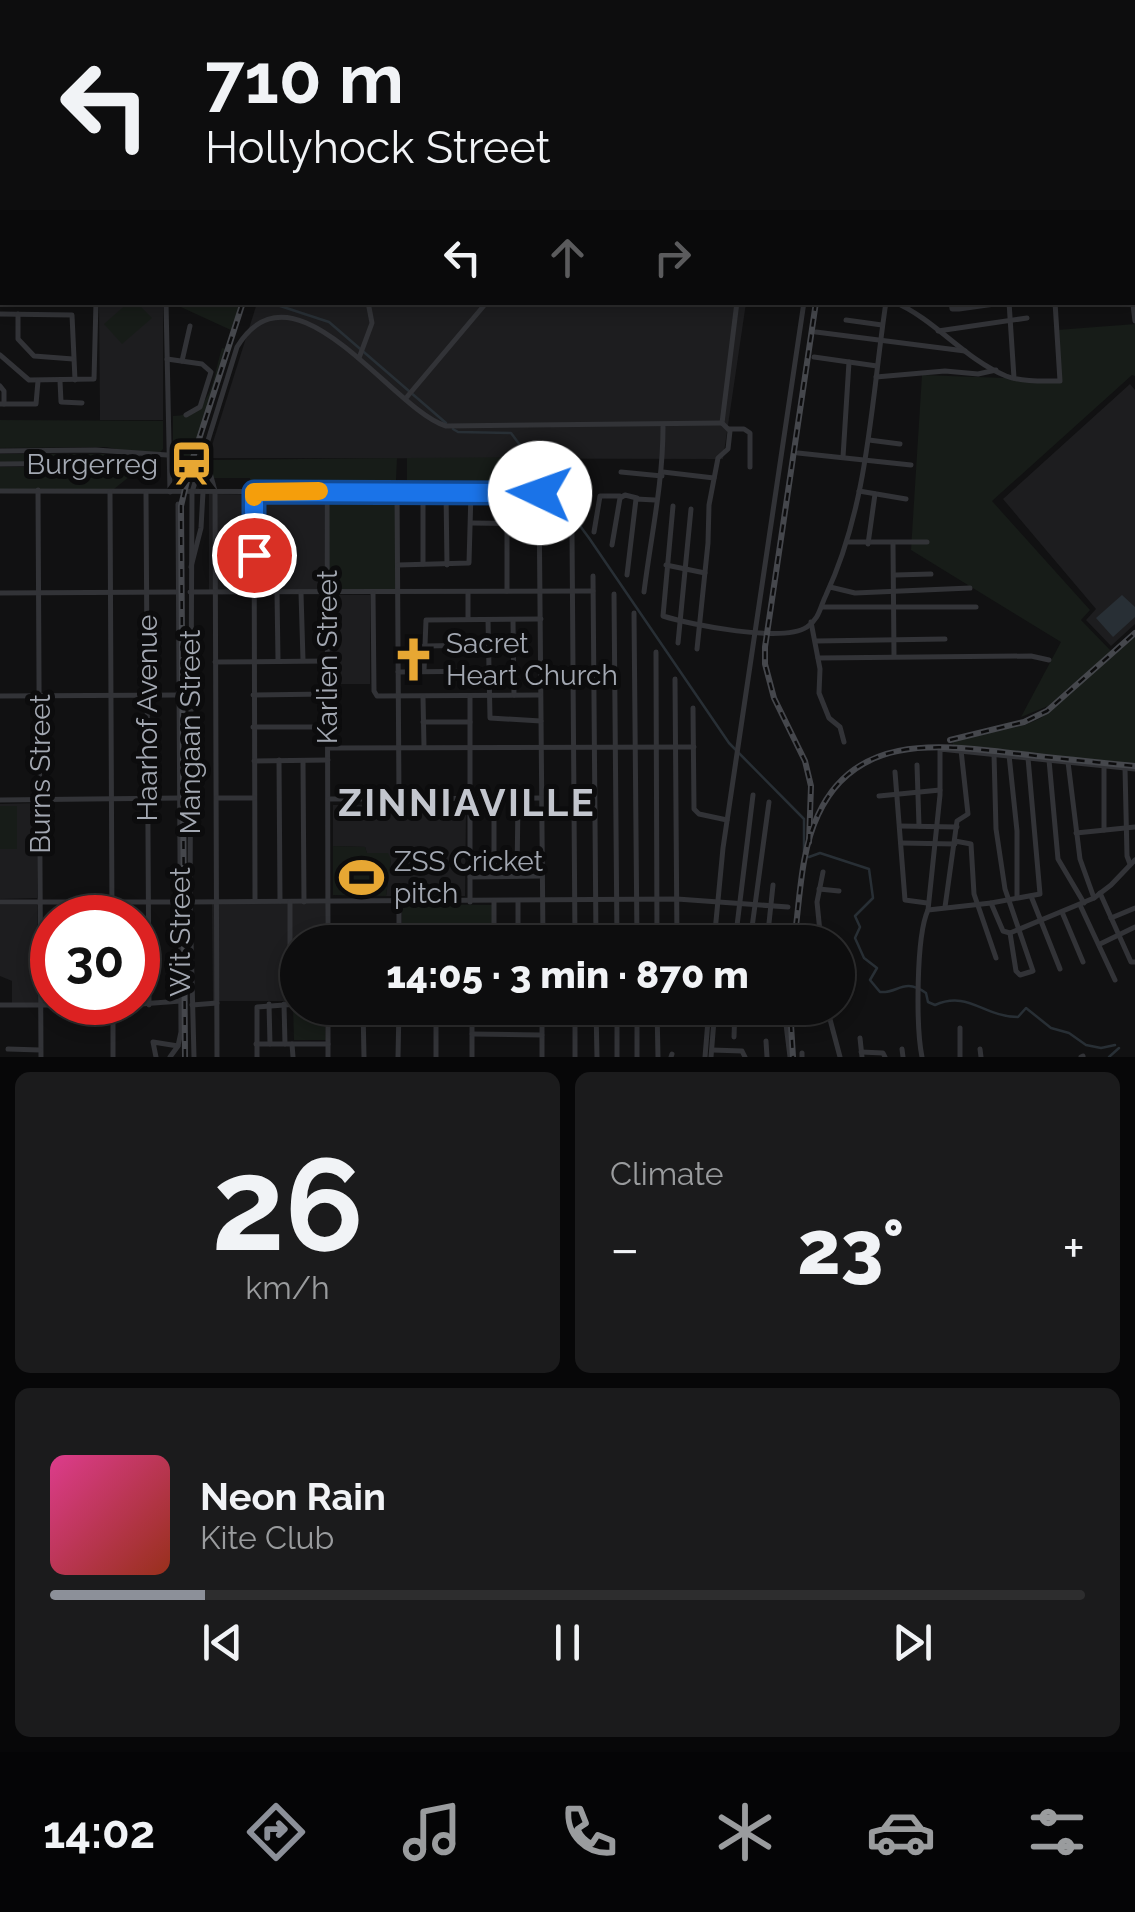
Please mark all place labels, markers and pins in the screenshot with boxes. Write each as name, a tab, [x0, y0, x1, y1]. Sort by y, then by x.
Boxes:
station icon: Burgerreg	[167, 440, 215, 488]
place label: Burgerreg	[27, 448, 158, 481]
pin	[212, 513, 297, 598]
place label: Sacret Heart Church	[446, 627, 618, 692]
church icon: Sacret Heart Church	[389, 635, 437, 683]
place label: ZSS Cricket pitch	[394, 845, 544, 910]
sports icon: ZSS Cricket pitch	[337, 853, 385, 901]

